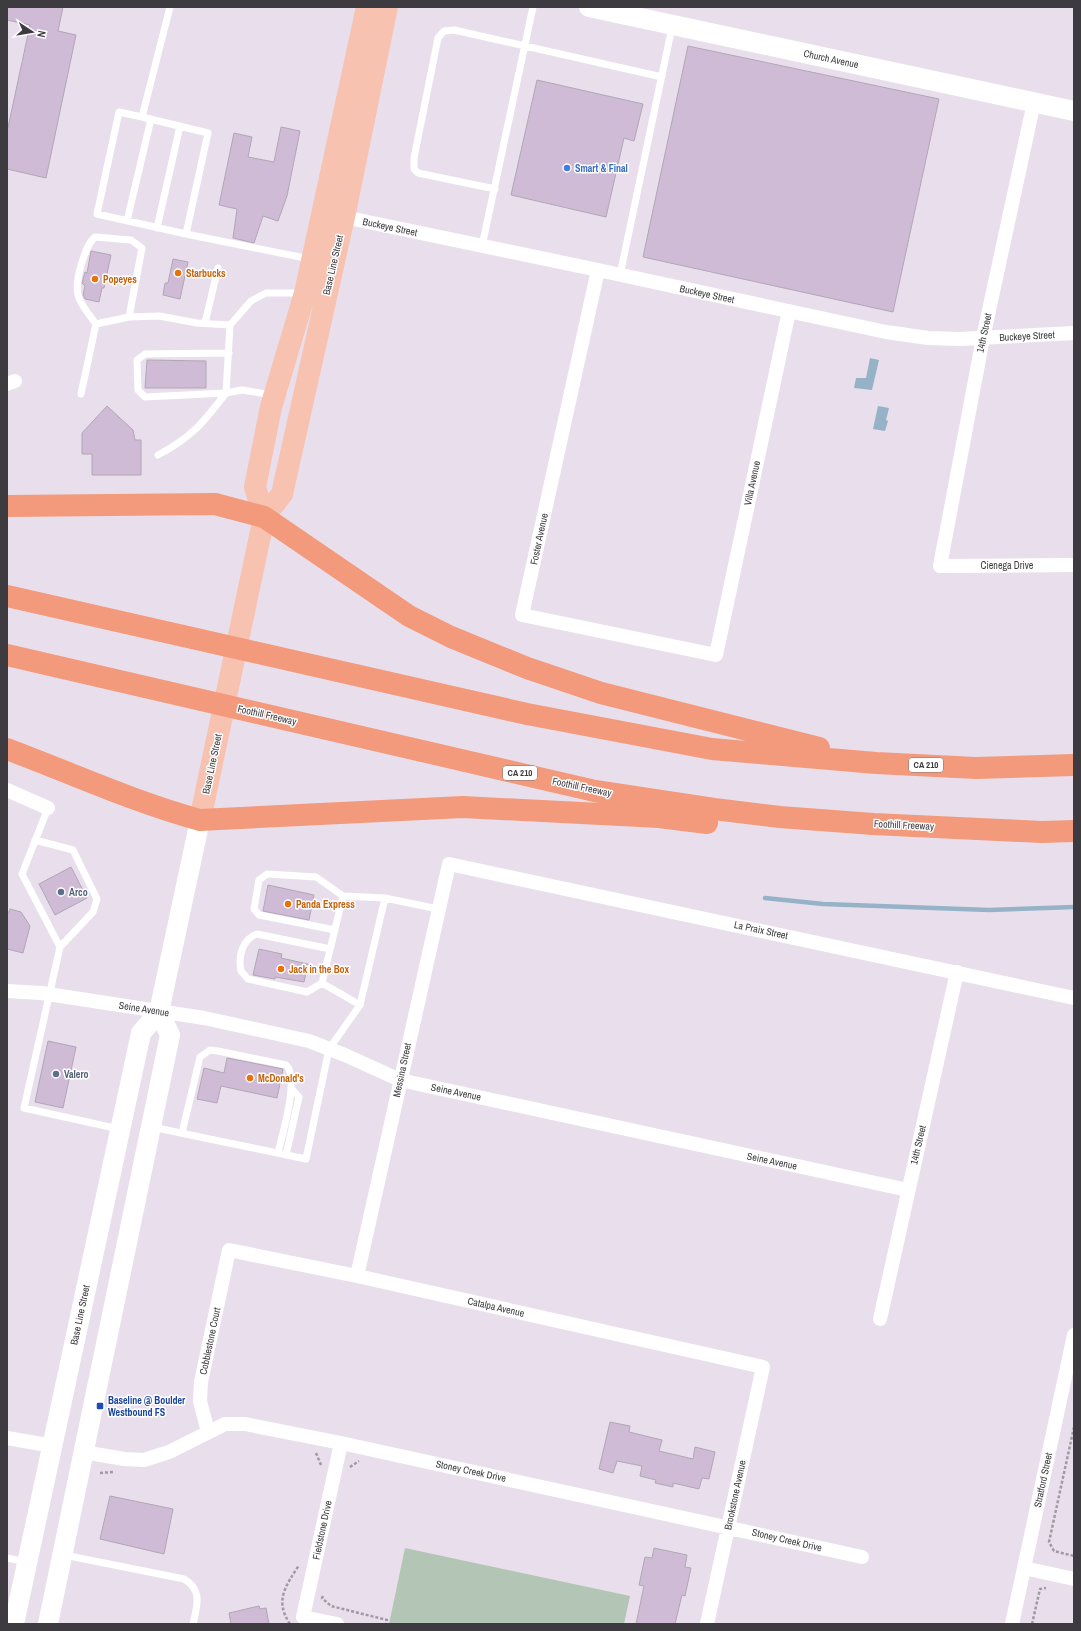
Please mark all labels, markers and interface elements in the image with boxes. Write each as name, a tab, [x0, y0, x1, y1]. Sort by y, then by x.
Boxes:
north arrow	[12, 12, 52, 52]
text: N	[34, 29, 49, 39]
street label: Church Avenue	[802, 47, 860, 71]
place label: Smart & Final	[575, 162, 628, 175]
marker: Smart & Final	[562, 163, 572, 173]
street label: Buckeye Street	[361, 215, 419, 239]
street label: Base Line Street	[320, 233, 346, 296]
place label: Starbucks	[186, 267, 226, 280]
marker: Starbucks	[173, 268, 183, 278]
place label: Popeyes	[103, 273, 137, 286]
marker: Popeyes	[90, 274, 100, 284]
street label: Buckeye Street	[678, 282, 736, 306]
street label: 14th Street	[973, 311, 995, 354]
street label: Buckeye Street	[999, 328, 1056, 344]
street label: Villa Avenue	[741, 459, 763, 507]
street label: Foster Avenue	[527, 512, 551, 566]
street label: Cienega Drive	[981, 559, 1034, 572]
street label: Foothill Freeway	[236, 702, 299, 728]
street label: Base Line Street	[199, 732, 225, 795]
road number: CA 210	[909, 758, 943, 772]
road number: CA 210	[503, 766, 537, 780]
street label: Foothill Freeway	[551, 774, 614, 800]
street label: Foothill Freeway	[874, 817, 935, 833]
place label: Arco	[69, 886, 88, 899]
marker: Arco	[56, 887, 66, 897]
place label: Panda Express	[296, 898, 355, 911]
marker: Panda Express	[283, 899, 293, 909]
street label: La Praix Street	[733, 918, 790, 942]
place label: Jack in the Box	[289, 963, 350, 976]
marker: Jack in the Box	[276, 964, 286, 974]
street label: Seine Avenue	[118, 999, 171, 1019]
street label: Messina Street	[390, 1041, 414, 1098]
place label: Valero	[64, 1068, 89, 1081]
marker: Valero	[51, 1069, 61, 1079]
place label: McDonald's	[258, 1072, 304, 1085]
marker: McDonald's	[245, 1073, 255, 1083]
street label: Seine Avenue	[430, 1080, 483, 1104]
street label: 14th Street	[907, 1123, 929, 1166]
street label: Seine Avenue	[746, 1149, 799, 1173]
street label: Base Line Street	[67, 1283, 93, 1346]
street label: Catalpa Avenue	[466, 1294, 526, 1320]
street label: Cobblestone Court	[197, 1306, 224, 1376]
place label: Baseline @ Boulder Westbound FS	[108, 1394, 186, 1419]
marker: Baseline @ Boulder Westbound FS	[95, 1401, 105, 1411]
street label: Stratford Street	[1031, 1451, 1055, 1509]
street label: Stoney Creek Drive	[435, 1457, 508, 1485]
street label: Brookstone Avenue	[721, 1459, 749, 1531]
street label: Fieldstone Drive	[309, 1499, 335, 1561]
street label: Stoney Creek Drive	[751, 1526, 824, 1554]

